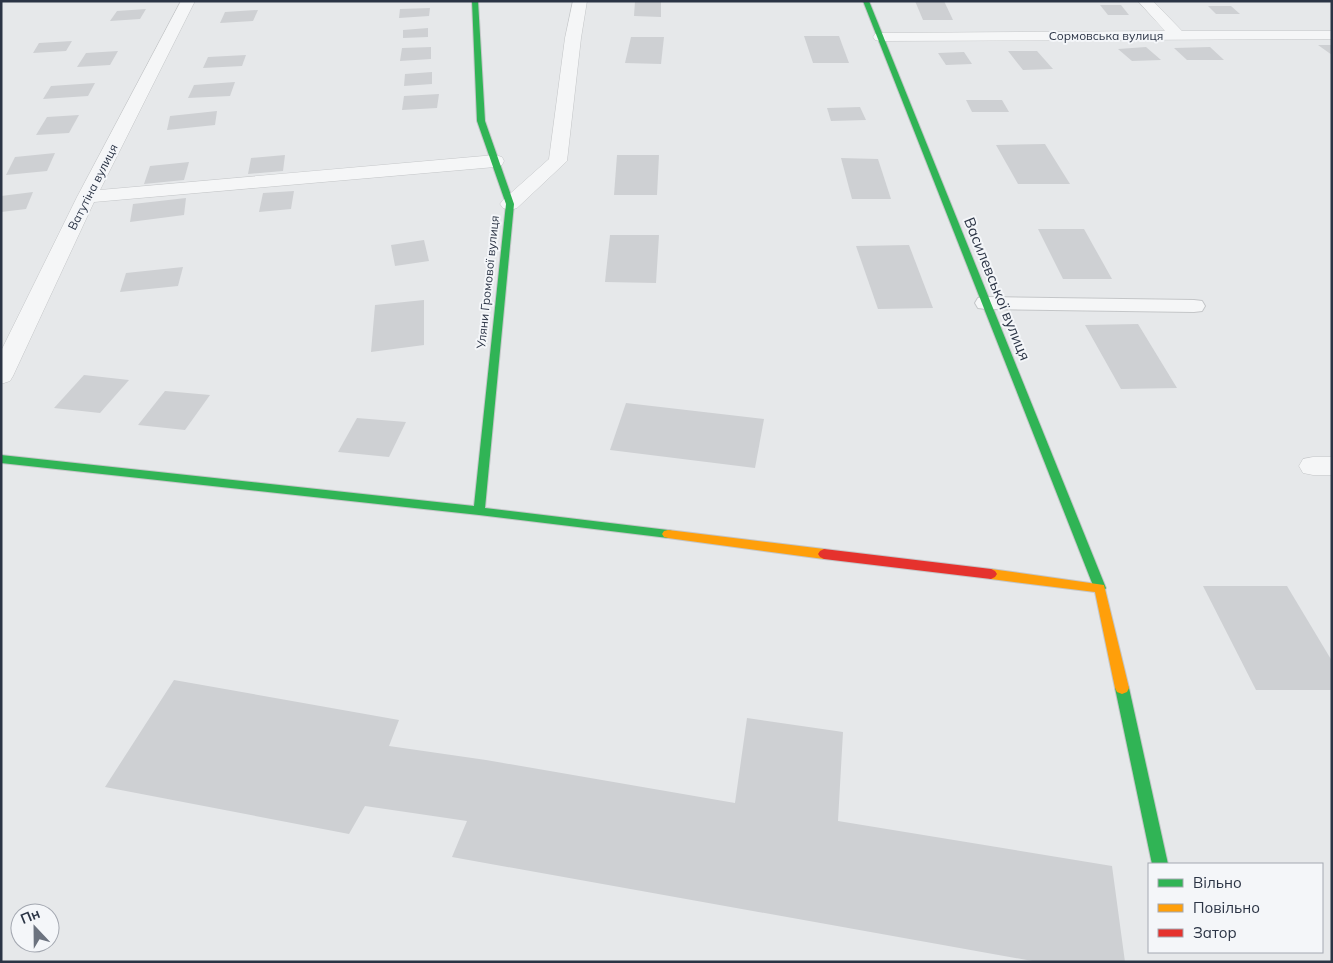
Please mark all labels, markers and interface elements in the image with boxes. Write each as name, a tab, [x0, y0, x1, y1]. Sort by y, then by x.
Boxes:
street label: Сормовська вулиця	[1049, 28, 1163, 43]
street label: Ватутіна вулиця	[64, 141, 121, 232]
street label: Василевської вулиця	[960, 214, 1035, 363]
street label: Уляни Громової вулиця	[473, 215, 502, 350]
legend	[1148, 863, 1323, 953]
text: Вільно	[1193, 873, 1242, 892]
text: Повільно	[1193, 898, 1260, 917]
north arrow	[10, 903, 60, 953]
text: Пн	[18, 904, 43, 928]
text: Затор	[1193, 923, 1237, 942]

